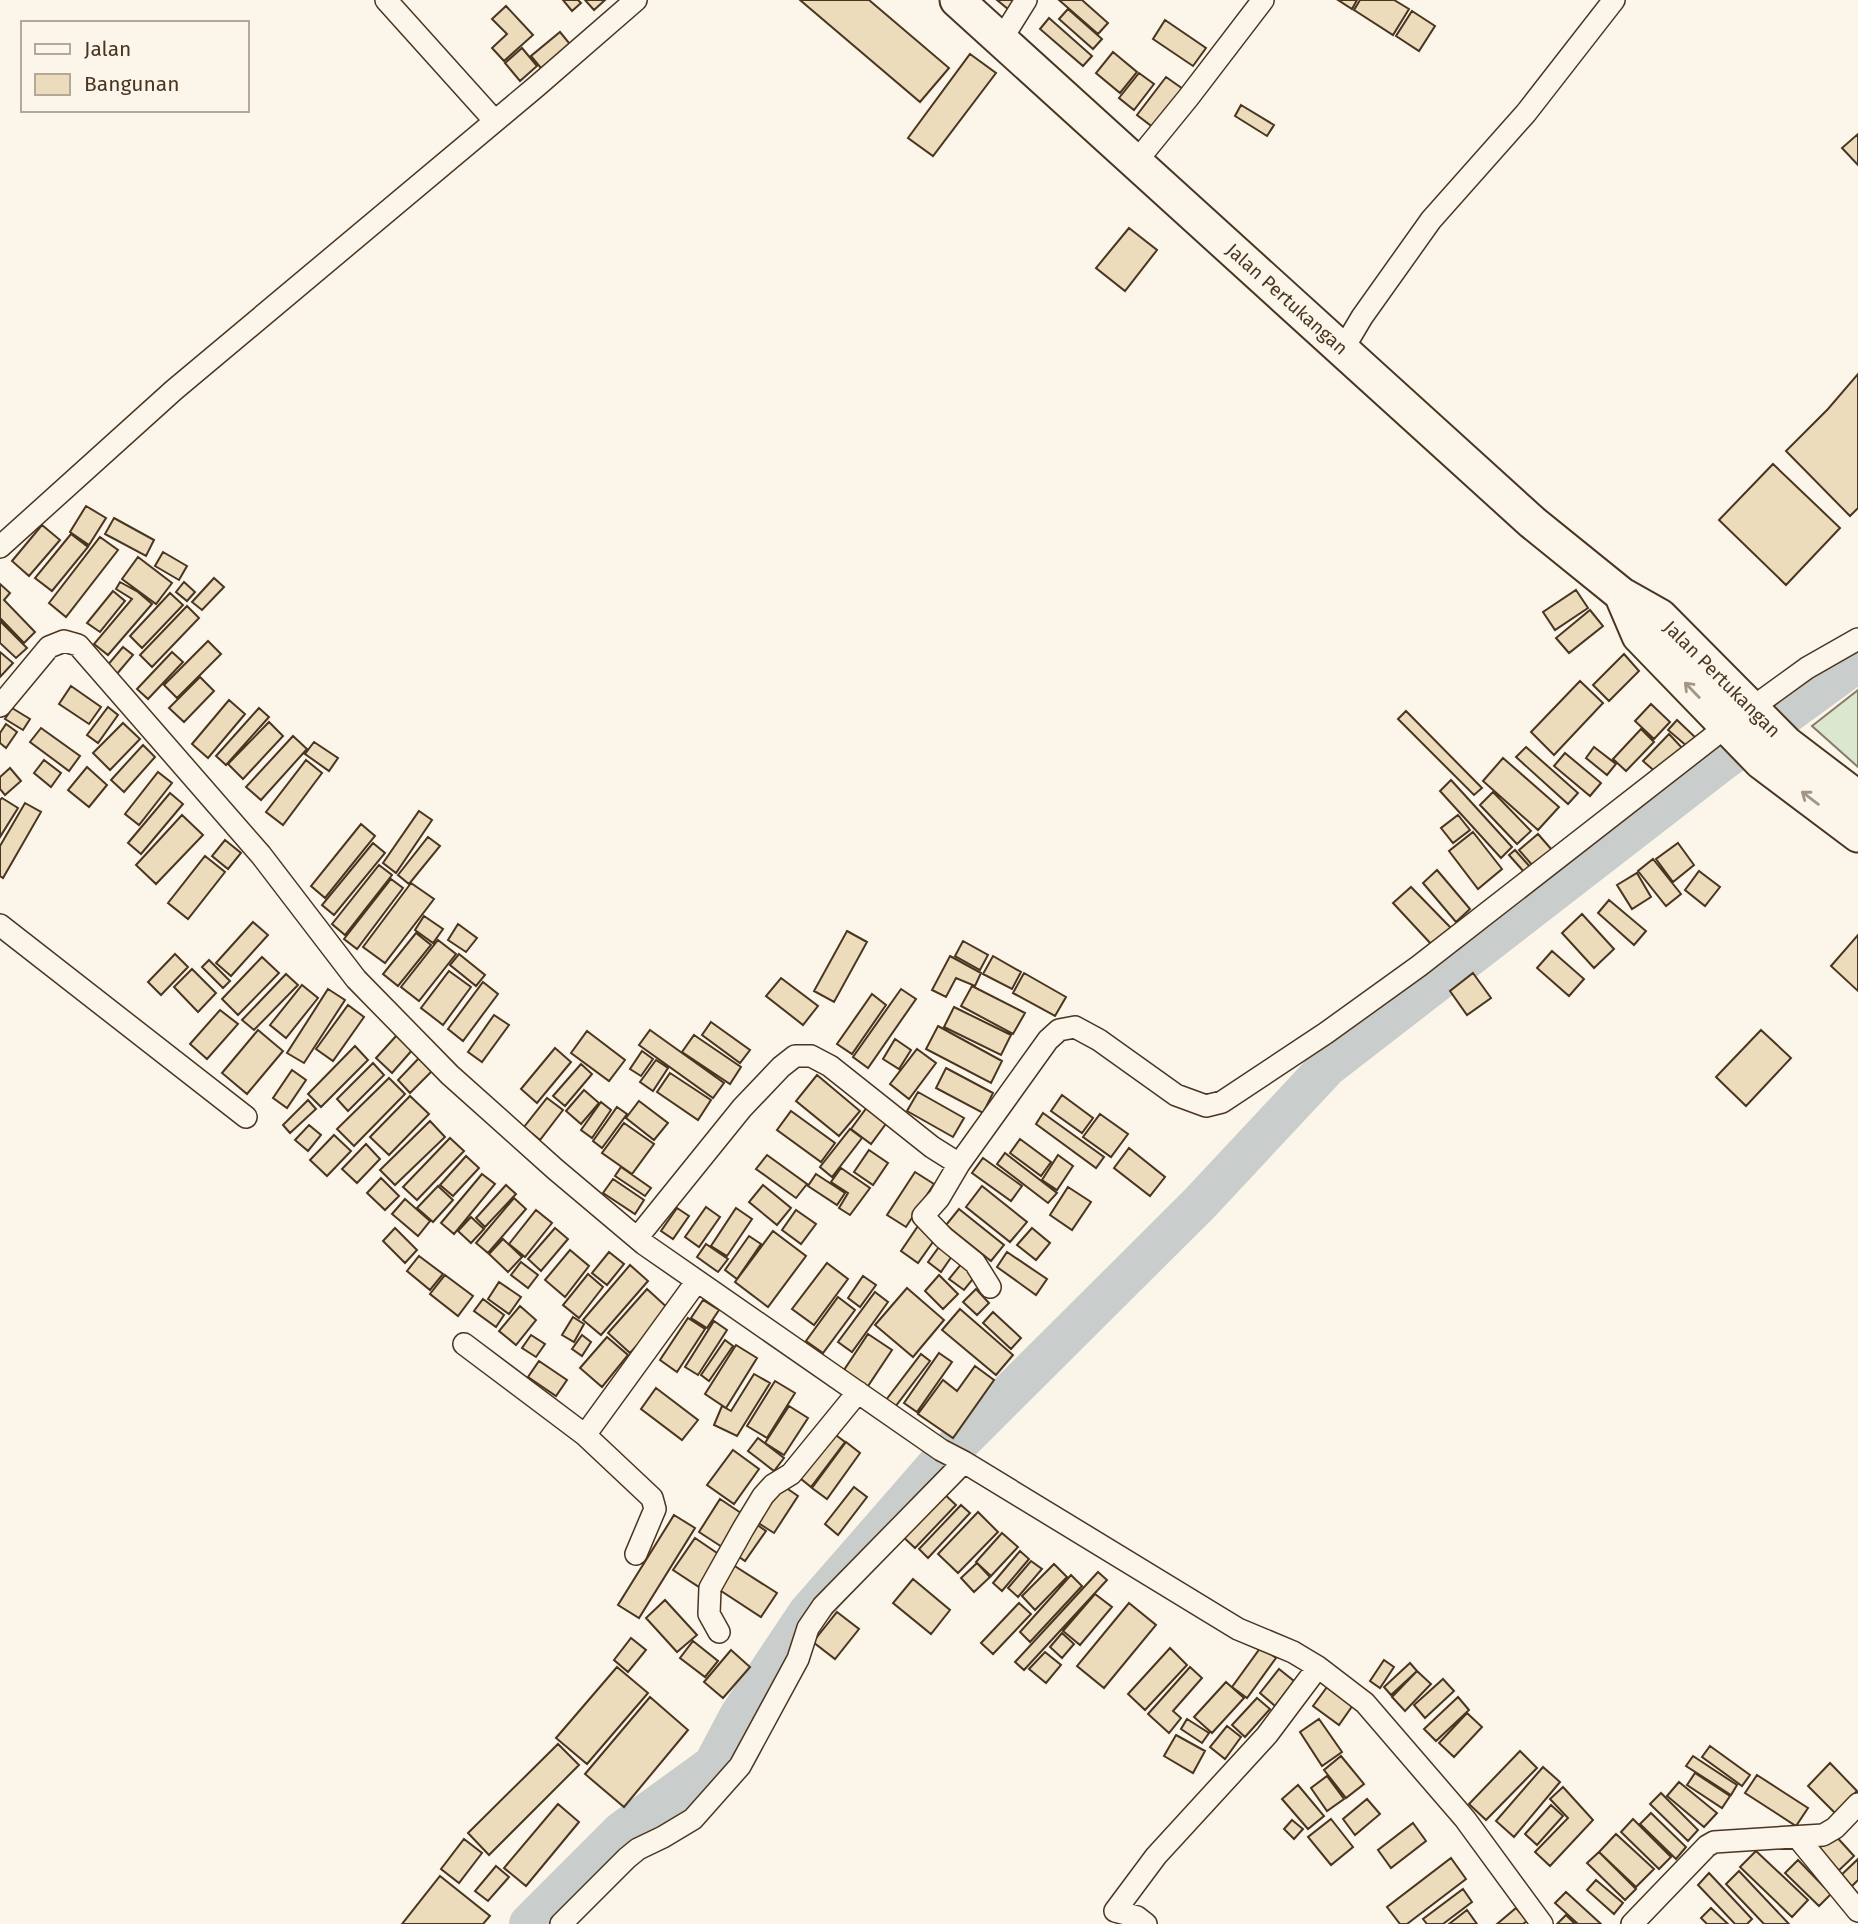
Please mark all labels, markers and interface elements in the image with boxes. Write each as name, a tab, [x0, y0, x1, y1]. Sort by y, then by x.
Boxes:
legend	[21, 21, 248, 112]
text: Jalan	[84, 36, 131, 62]
text: Bangunan	[84, 71, 179, 97]
street label: Jalan Pertukangan	[1221, 238, 1353, 360]
street label: Jalan Pertukangan	[1659, 616, 1785, 742]
one-way arrow	[1683, 681, 1700, 698]
one-way arrow	[1801, 791, 1820, 806]

